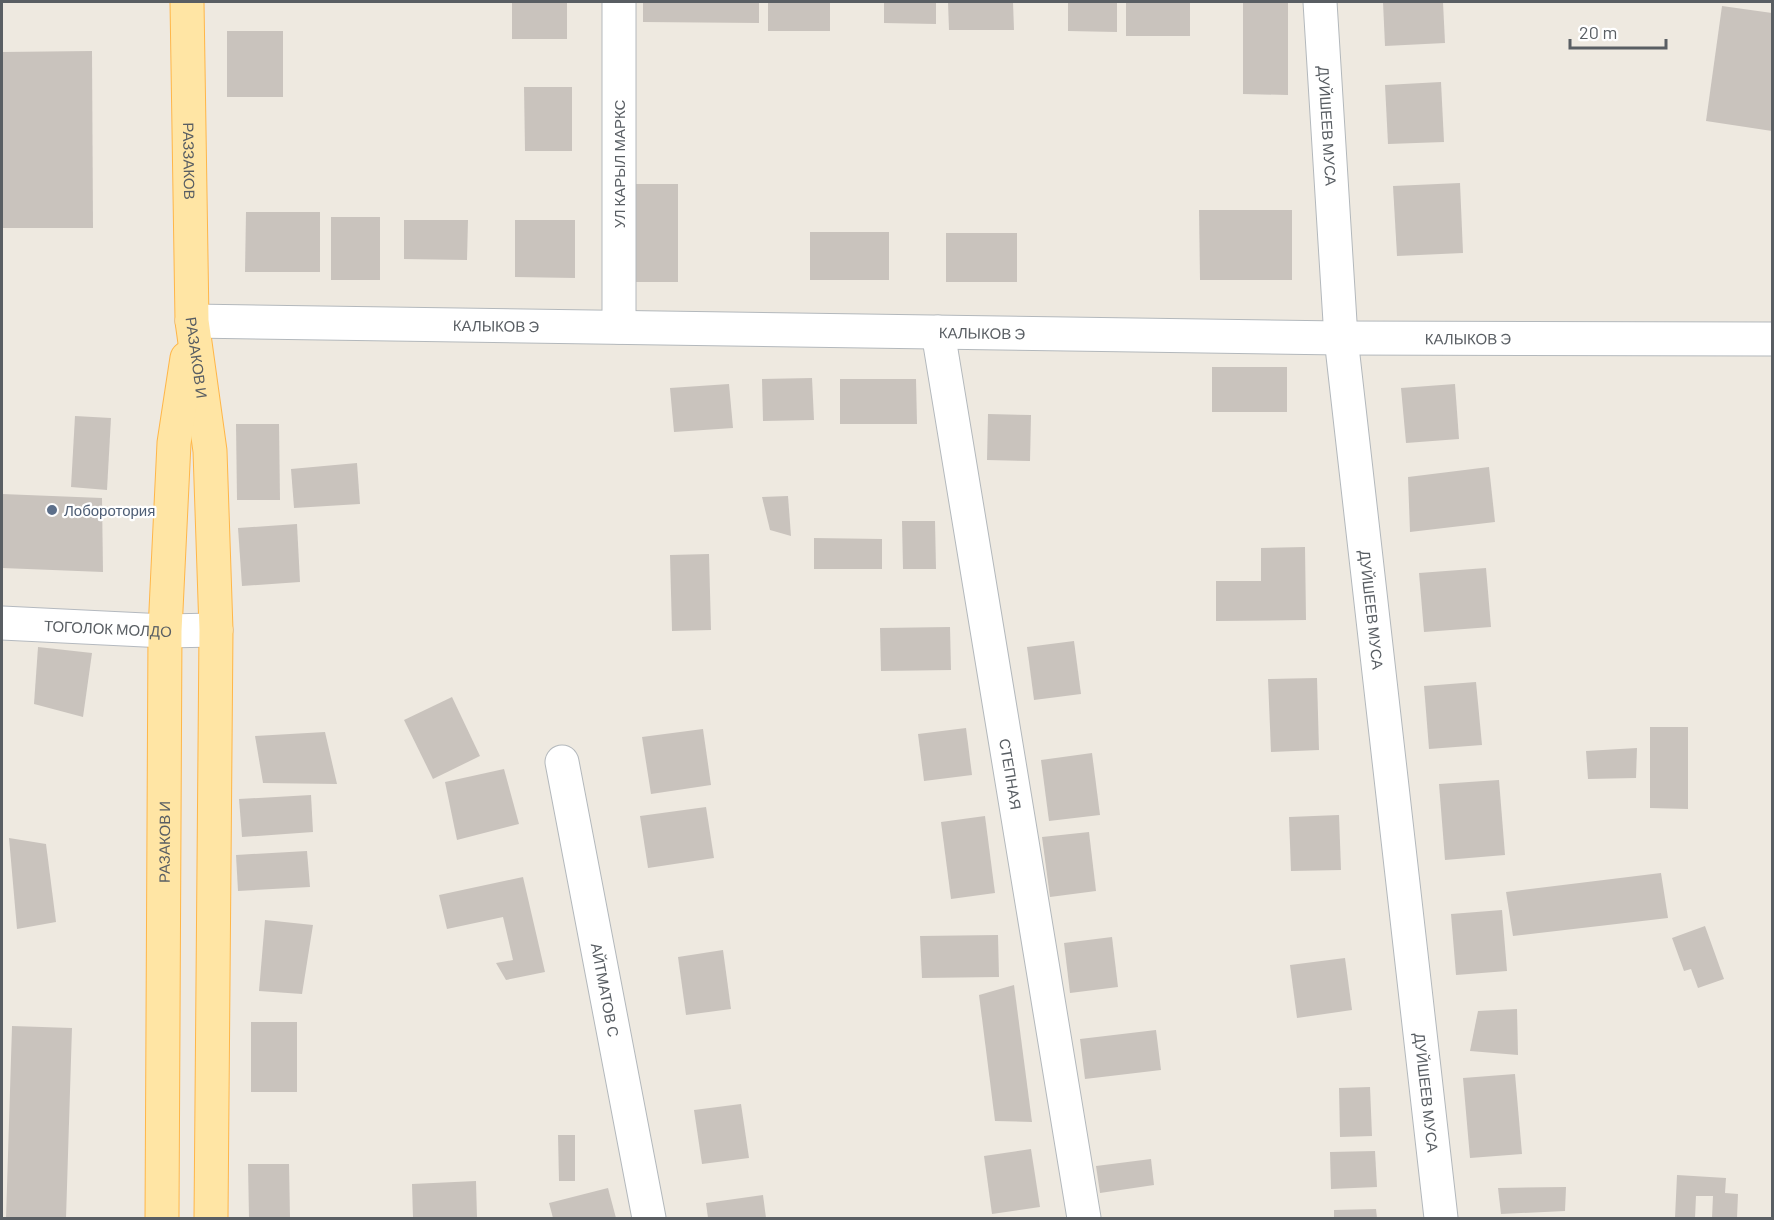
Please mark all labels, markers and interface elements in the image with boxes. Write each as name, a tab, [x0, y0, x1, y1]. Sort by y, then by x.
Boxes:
scale bar	[1570, 12, 1666, 50]
text: 20 m	[1579, 21, 1617, 43]
street label: ДУЙШЕЕВ МУСА	[1315, 65, 1340, 186]
street label: УЛ КАРЫЛ МАРКС	[610, 100, 628, 228]
street label: РАЗЗАКОВ	[180, 122, 199, 200]
street label: РАЗАКОВ И	[183, 316, 212, 399]
street label: КАЛЫКОВ Э	[453, 316, 539, 335]
street label: КАЛЫКОВ Э	[939, 323, 1025, 342]
street label: КАЛЫКОВ Э	[1425, 329, 1511, 347]
place label: Лоборотория	[64, 501, 155, 519]
marker: Лоборотория	[45, 503, 59, 517]
street label: ДУЙШЕЕВ МУСА	[1356, 549, 1388, 670]
street label: ТОГОЛОК МОЛДО	[44, 616, 172, 640]
street label: СТЕПНАЯ	[996, 737, 1026, 811]
street label: РАЗАКОВ И	[155, 801, 173, 883]
street label: АЙТМАТОВ С	[588, 941, 623, 1039]
street label: ДУЙШЕЕВ МУСА	[1411, 1032, 1442, 1153]

